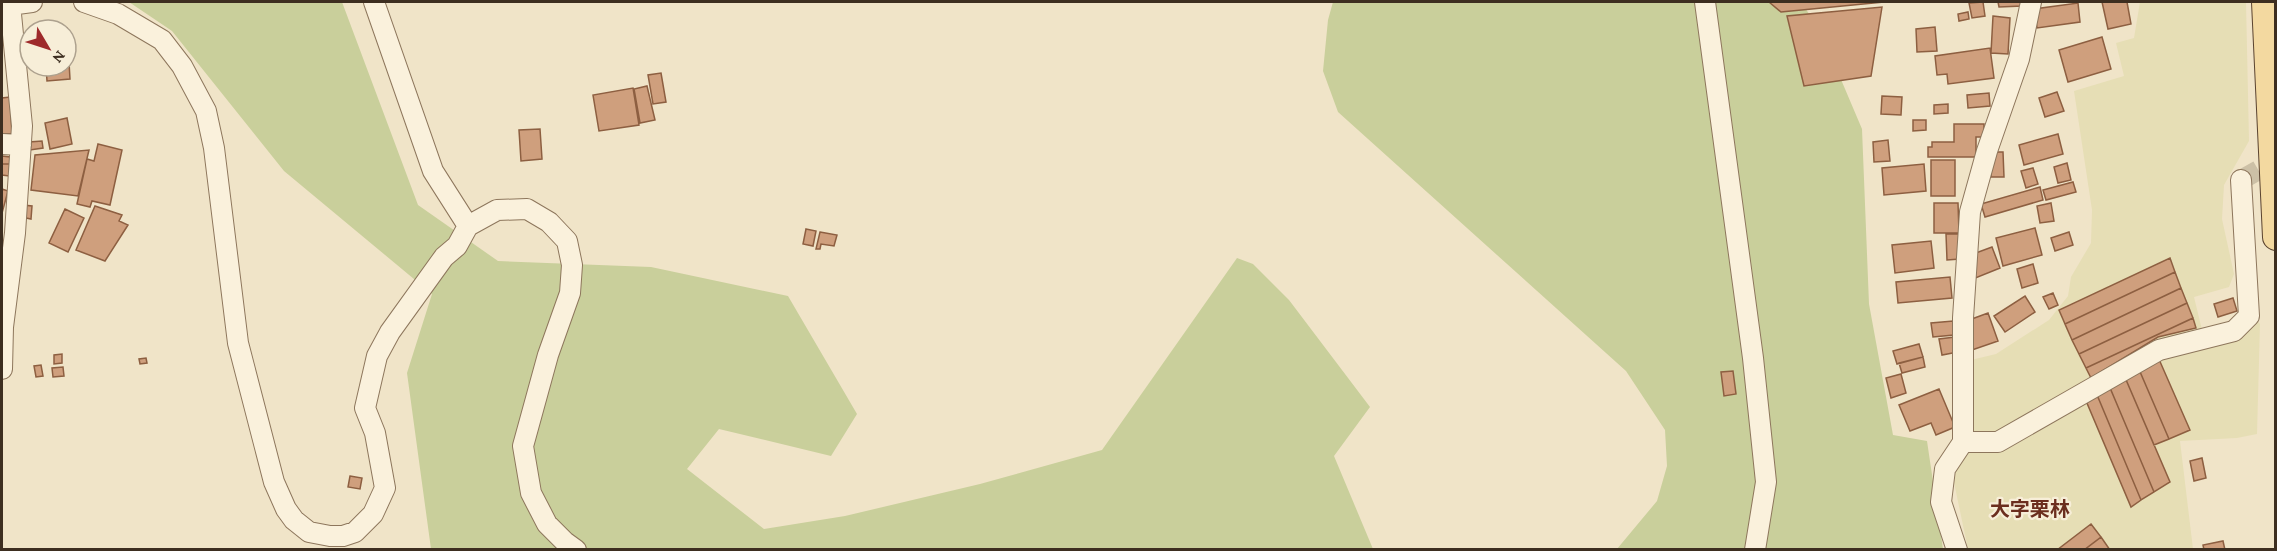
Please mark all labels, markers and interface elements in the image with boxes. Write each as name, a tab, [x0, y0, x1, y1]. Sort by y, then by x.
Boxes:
north arrow	[18, 18, 78, 78]
text: N	[49, 48, 69, 67]
district label: 大字栗林	[1990, 498, 2070, 520]

